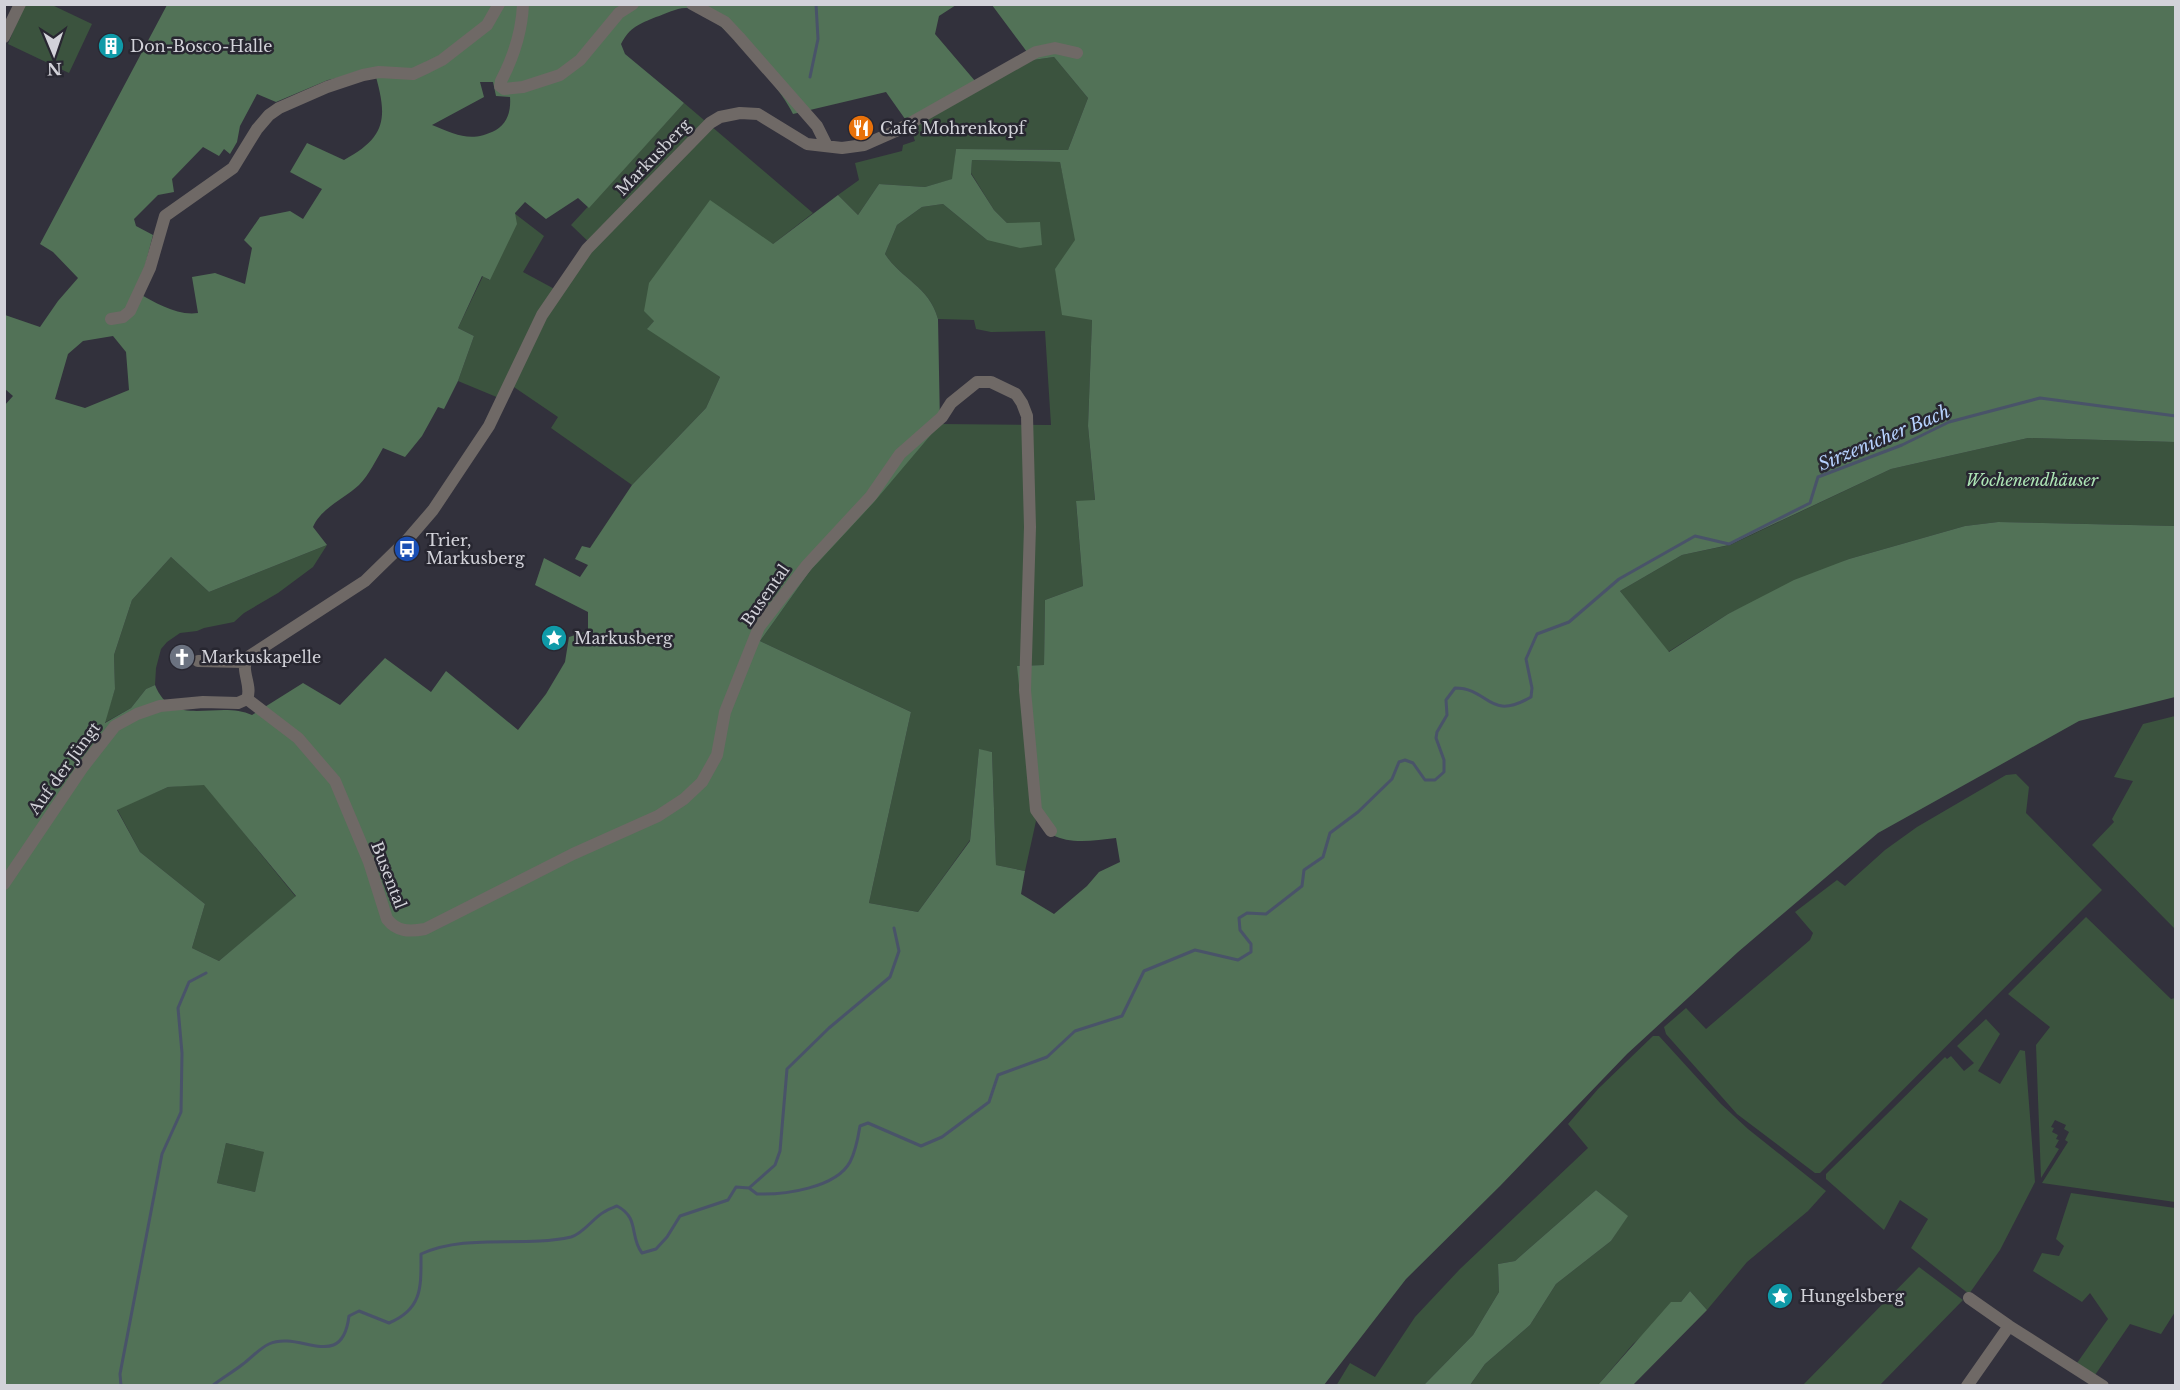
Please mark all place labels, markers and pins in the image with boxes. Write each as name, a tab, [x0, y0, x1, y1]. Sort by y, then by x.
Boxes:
building icon: Don-Bosco-Halle	[96, 31, 126, 61]
place label: Don-Bosco-Halle	[130, 36, 272, 56]
restaurant icon: Café Mohrenkopf	[846, 113, 876, 143]
place label: Café Mohrenkopf	[880, 118, 1028, 138]
place label: Trier, Markusberg	[426, 530, 525, 568]
bus stop icon: Trier, Markusberg	[392, 534, 422, 564]
place icon: Markusberg	[539, 623, 569, 653]
place label: Markusberg	[574, 628, 673, 648]
church icon: Markuskapelle	[167, 642, 197, 672]
place label: Markuskapelle	[201, 647, 321, 667]
place icon: Hungelsberg	[1765, 1281, 1795, 1311]
place label: Hungelsberg	[1800, 1286, 1905, 1306]

